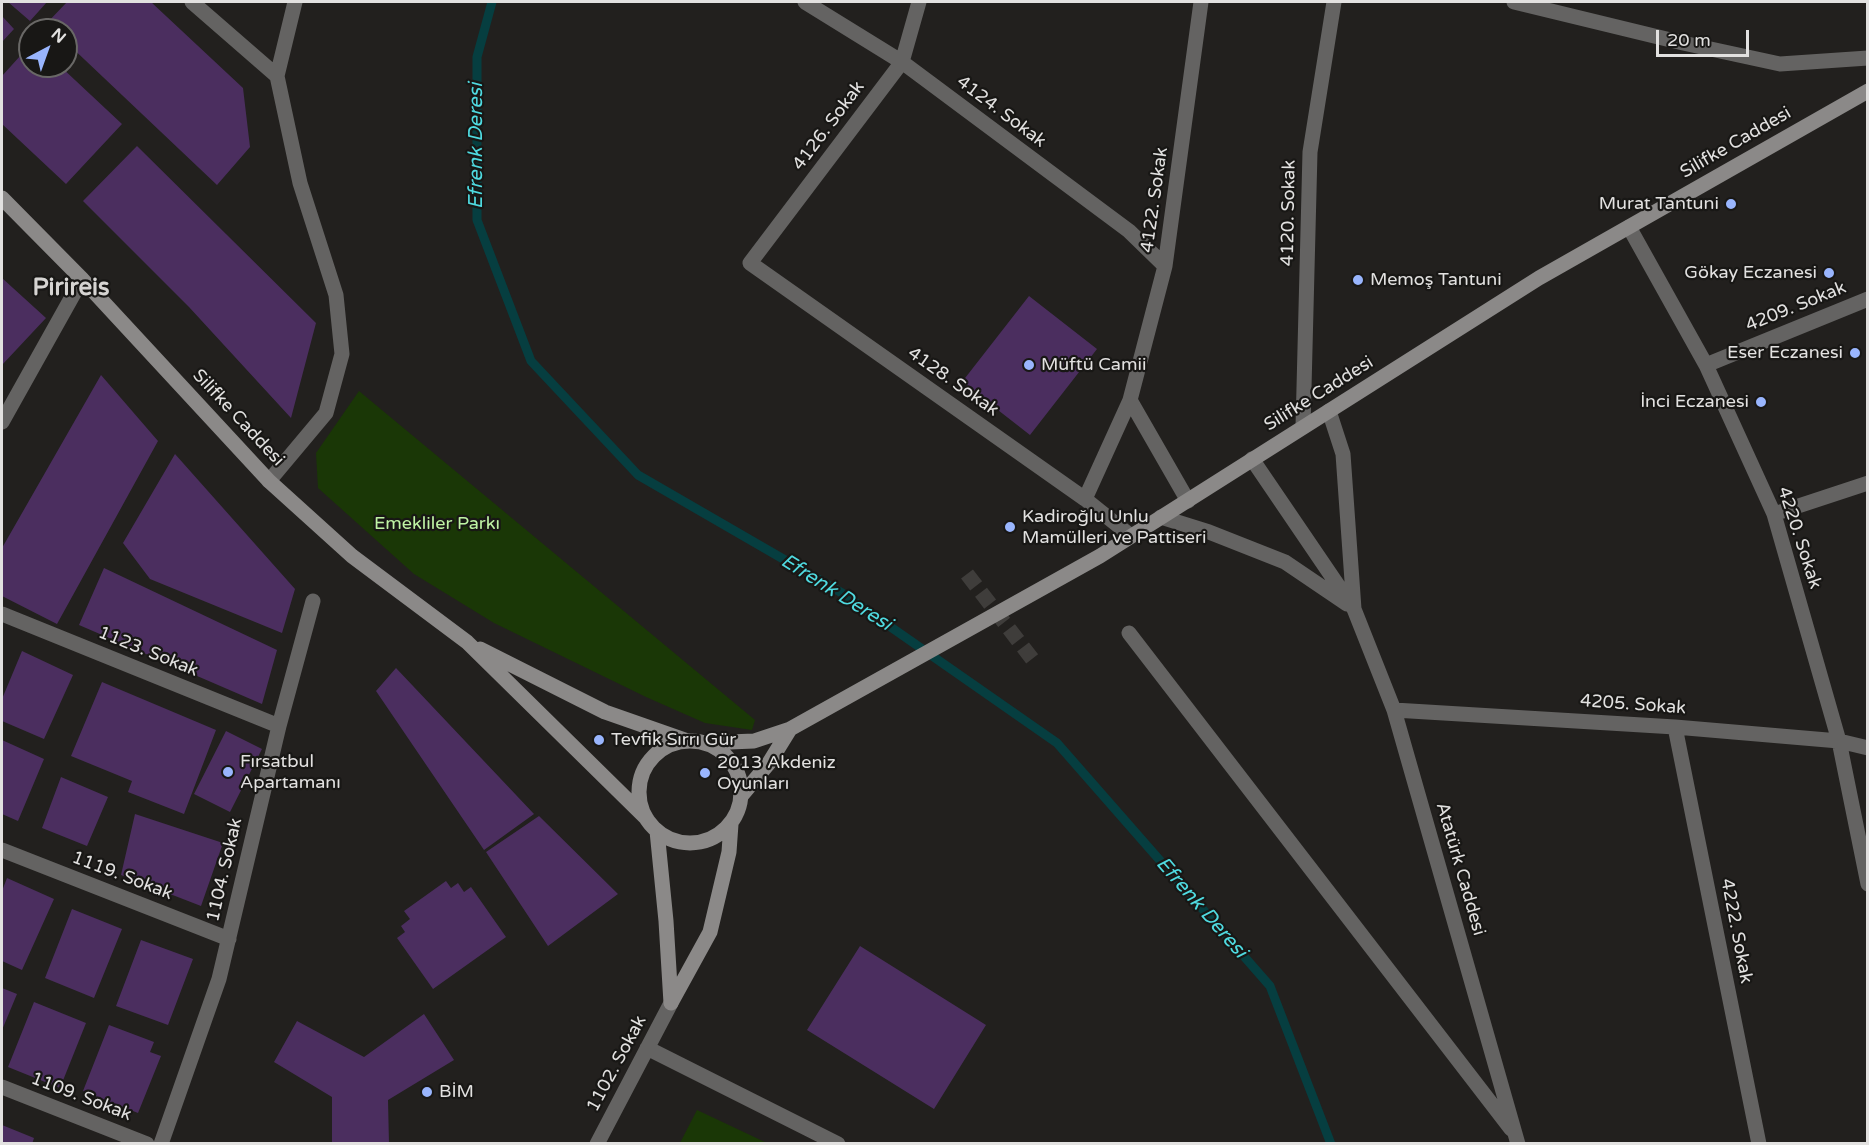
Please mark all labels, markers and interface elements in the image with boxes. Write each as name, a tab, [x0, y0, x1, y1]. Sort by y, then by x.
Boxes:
north arrow	[18, 18, 78, 78]
scale bar	[1659, 18, 1752, 56]
text: N	[47, 24, 70, 48]
text: 20 m	[1667, 29, 1711, 51]
street label: 4124. Sokak	[952, 71, 1050, 153]
street label: 4126. Sokak	[788, 77, 870, 175]
water label: Efrenk Deresi	[465, 83, 489, 209]
street label: Silifke Caddesi	[1677, 103, 1795, 183]
street label: 4122. Sokak	[1137, 146, 1173, 254]
street label: 4120. Sokak	[1277, 160, 1301, 266]
place label: Murat Tantuni	[1599, 193, 1719, 215]
marker: Murat Tantuni	[1724, 197, 1738, 211]
place label: Gökay Eczanesi	[1684, 262, 1817, 284]
marker: Gökay Eczanesi	[1822, 266, 1836, 280]
place label: Memoş Tantuni	[1370, 269, 1502, 291]
marker: Memoş Tantuni	[1351, 273, 1365, 287]
district label: Pirireis	[33, 275, 109, 303]
street label: 4209. Sokak	[1743, 277, 1849, 337]
place label: Eser Eczanesi	[1727, 342, 1843, 364]
street label: 4128. Sokak	[903, 343, 1003, 421]
marker: Eser Eczanesi	[1848, 346, 1862, 360]
street label: Silifke Caddesi	[1261, 352, 1377, 436]
place label: Müftü Camii	[1041, 354, 1146, 376]
marker: Müftü Camii	[1022, 358, 1036, 372]
street label: Silifke Caddesi	[188, 365, 288, 471]
place label: İnci Eczanesi	[1640, 391, 1749, 413]
marker: İnci Eczanesi	[1754, 395, 1768, 409]
street label: 4220. Sokak	[1772, 484, 1826, 592]
place label: Kadiroğlu Unlu Mamülleri ve Pattiseri	[1022, 506, 1206, 548]
park label: Emekliler Parkı	[374, 513, 500, 535]
marker: Kadiroğlu Unlu Mamülleri ve Pattiseri	[1003, 520, 1017, 534]
water label: Efrenk Deresi	[776, 549, 896, 637]
street label: 1123. Sokak	[95, 622, 201, 682]
street label: 4205. Sokak	[1579, 691, 1687, 719]
place label: Tevfik Sırrı Gür	[611, 729, 736, 751]
marker: Tevfik Sırrı Gür	[592, 733, 606, 747]
place label: Fırsatbul Apartamanı	[240, 751, 341, 794]
place label: 2013 Akdeniz Oyunları	[717, 752, 836, 795]
marker: Fırsatbul Apartamanı	[221, 765, 235, 779]
marker: 2013 Akdeniz Oyunları	[698, 766, 712, 780]
street label: Atatürk Caddesi	[1431, 800, 1489, 938]
street label: 1104. Sokak	[203, 816, 247, 924]
street label: 1119. Sokak	[69, 847, 175, 905]
water label: Efrenk Deresi	[1150, 852, 1252, 964]
street label: 4222. Sokak	[1715, 877, 1757, 985]
street label: 1102. Sokak	[583, 1012, 651, 1116]
street label: 1109. Sokak	[28, 1068, 134, 1126]
place label: BİM	[439, 1081, 474, 1103]
marker: BİM	[420, 1085, 434, 1099]

